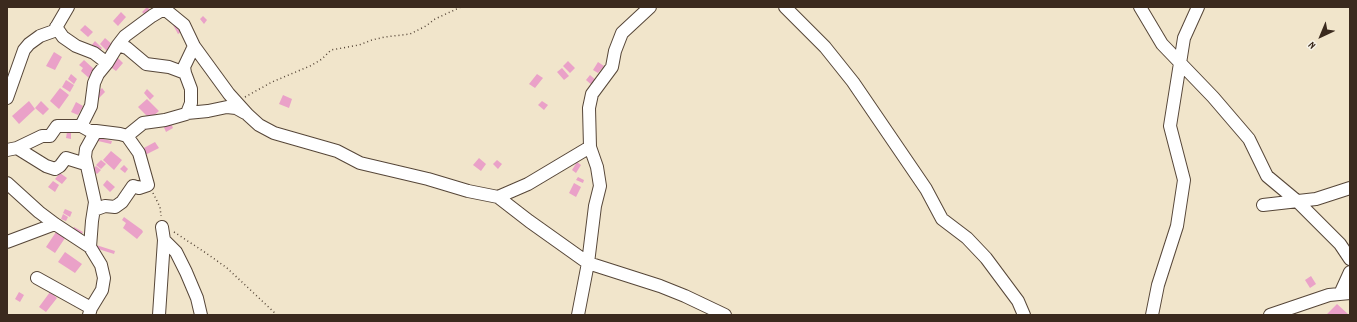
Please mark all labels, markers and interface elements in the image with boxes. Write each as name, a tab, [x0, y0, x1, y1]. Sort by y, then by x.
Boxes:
north arrow	[1301, 16, 1341, 56]
text: N	[1305, 37, 1320, 52]

